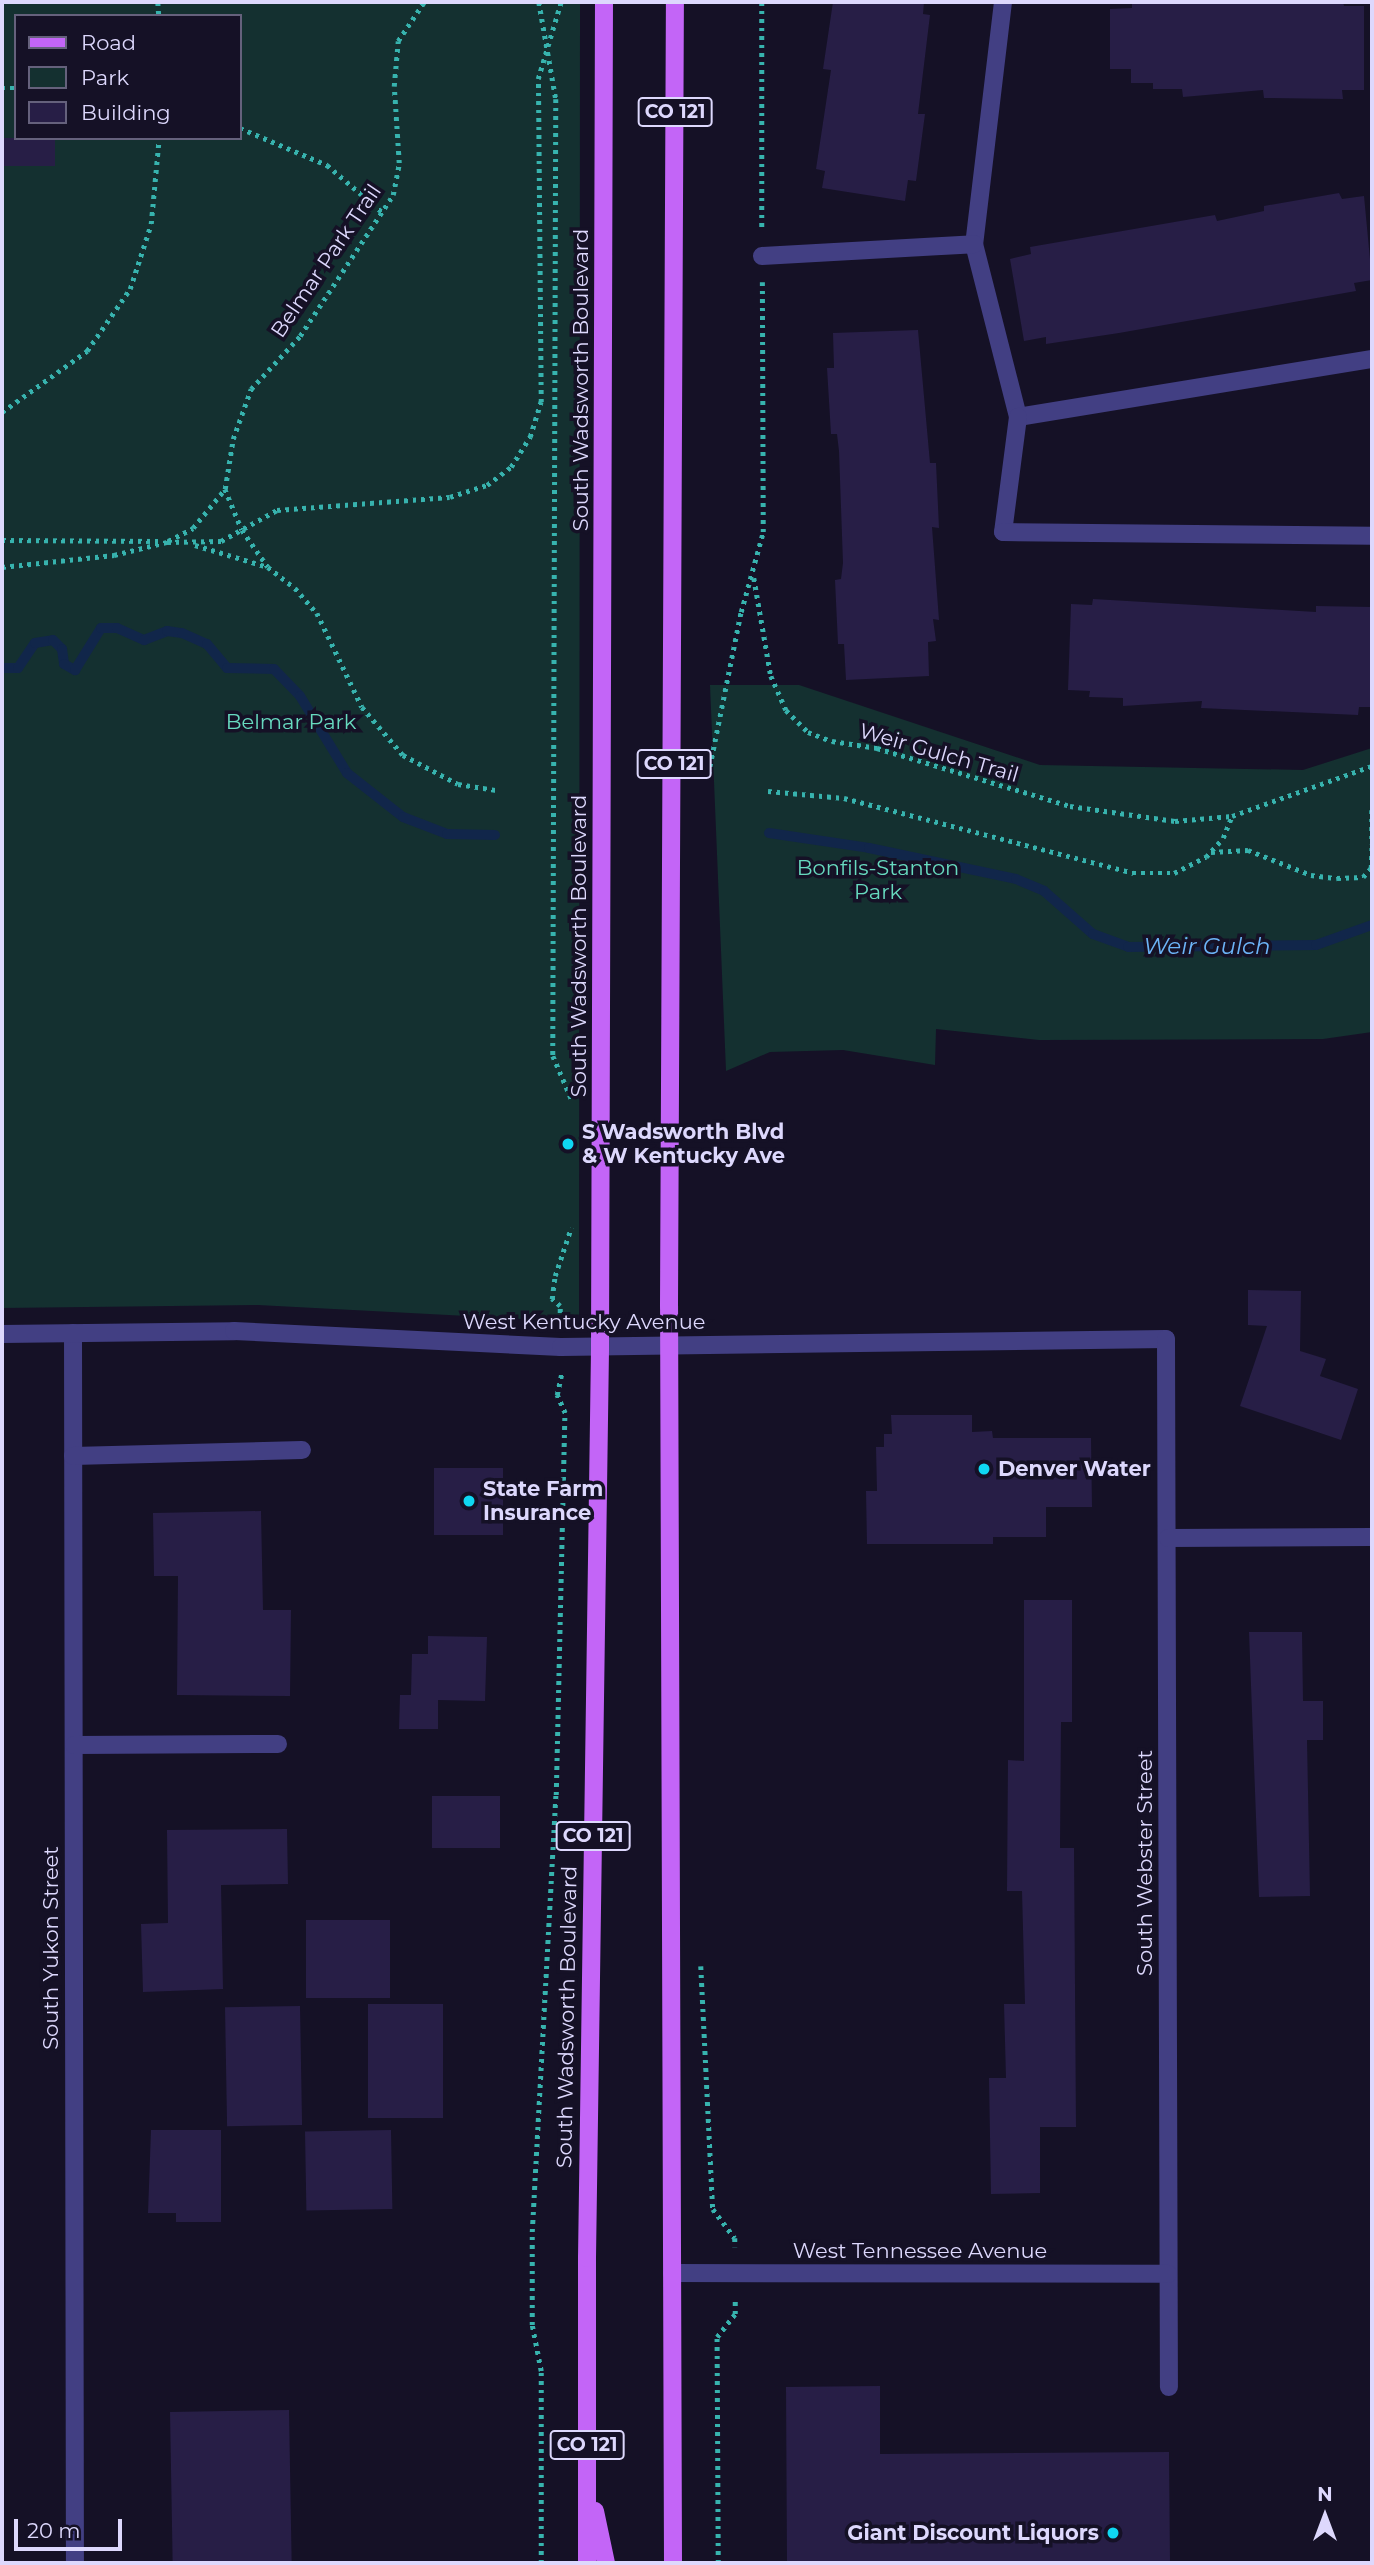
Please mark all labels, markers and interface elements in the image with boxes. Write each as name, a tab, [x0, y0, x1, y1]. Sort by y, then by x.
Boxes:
legend	[14, 14, 242, 140]
text: Road	[81, 30, 136, 55]
text: Park	[81, 65, 129, 90]
road number: CO 121	[636, 96, 714, 128]
text: Building	[81, 100, 171, 125]
street label: Belmar Park Trail	[265, 180, 387, 342]
street label: South Wadsworth Boulevard	[568, 229, 594, 531]
park label: Belmar Park	[226, 709, 356, 735]
street label: Weir Gulch Trail	[856, 718, 1022, 788]
road number: CO 121	[636, 748, 712, 779]
street label: South Wadsworth Boulevard	[566, 795, 592, 1097]
park label: Bonfils-Stanton Park	[797, 855, 959, 905]
water label: Weir Gulch	[1144, 932, 1270, 960]
place label: S Wadsworth Blvd & W Kentucky Ave	[582, 1119, 785, 1169]
marker: S Wadsworth Blvd & W Kentucky Ave	[560, 1136, 576, 1152]
street label: West Kentucky Avenue	[463, 1309, 705, 1335]
place label: Denver Water	[998, 1456, 1151, 1482]
marker: Denver Water	[976, 1461, 992, 1477]
place label: State Farm Insurance	[483, 1476, 603, 1526]
marker: State Farm Insurance	[461, 1493, 477, 1509]
street label: South Webster Street	[1132, 1750, 1158, 1976]
road number: CO 121	[554, 1820, 632, 1852]
street label: South Yukon Street	[38, 1846, 64, 2050]
street label: South Wadsworth Boulevard	[552, 1866, 582, 2168]
street label: West Tennessee Avenue	[793, 2238, 1047, 2264]
road number: CO 121	[548, 2430, 626, 2460]
north arrow	[1290, 2481, 1360, 2551]
text: N	[1317, 2483, 1333, 2506]
scale bar	[18, 2506, 126, 2550]
text: 20 m	[27, 2518, 81, 2543]
place label: Giant Discount Liquors	[847, 2520, 1099, 2546]
marker: Giant Discount Liquors	[1105, 2525, 1121, 2541]

